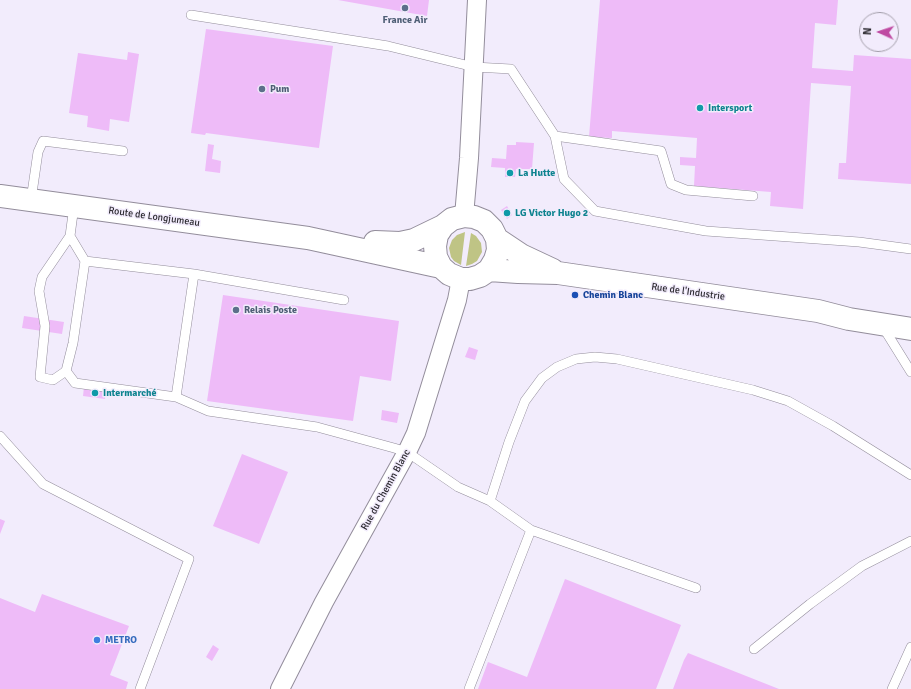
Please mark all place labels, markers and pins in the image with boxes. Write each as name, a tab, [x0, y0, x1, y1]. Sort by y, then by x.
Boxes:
marker: France Air	[400, 3, 410, 13]
place label: France Air	[383, 14, 427, 26]
place label: Pum	[270, 83, 289, 95]
marker: Pum	[257, 84, 267, 94]
place label: Intersport	[708, 102, 752, 114]
marker: Intersport	[695, 103, 705, 113]
place label: La Hutte	[518, 167, 555, 179]
marker: La Hutte	[505, 168, 515, 178]
place label: LG Victor Hugo 2	[515, 207, 588, 219]
marker: LG Victor Hugo 2	[502, 208, 512, 218]
place label: Chemin Blanc	[583, 289, 643, 301]
marker: Chemin Blanc	[570, 290, 580, 300]
place label: Relais Poste	[244, 304, 297, 316]
marker: Relais Poste	[231, 305, 241, 315]
place label: Intermarché	[103, 387, 156, 399]
marker: Intermarché	[90, 388, 100, 398]
place label: METRO	[105, 634, 137, 646]
marker: METRO	[92, 635, 102, 645]

